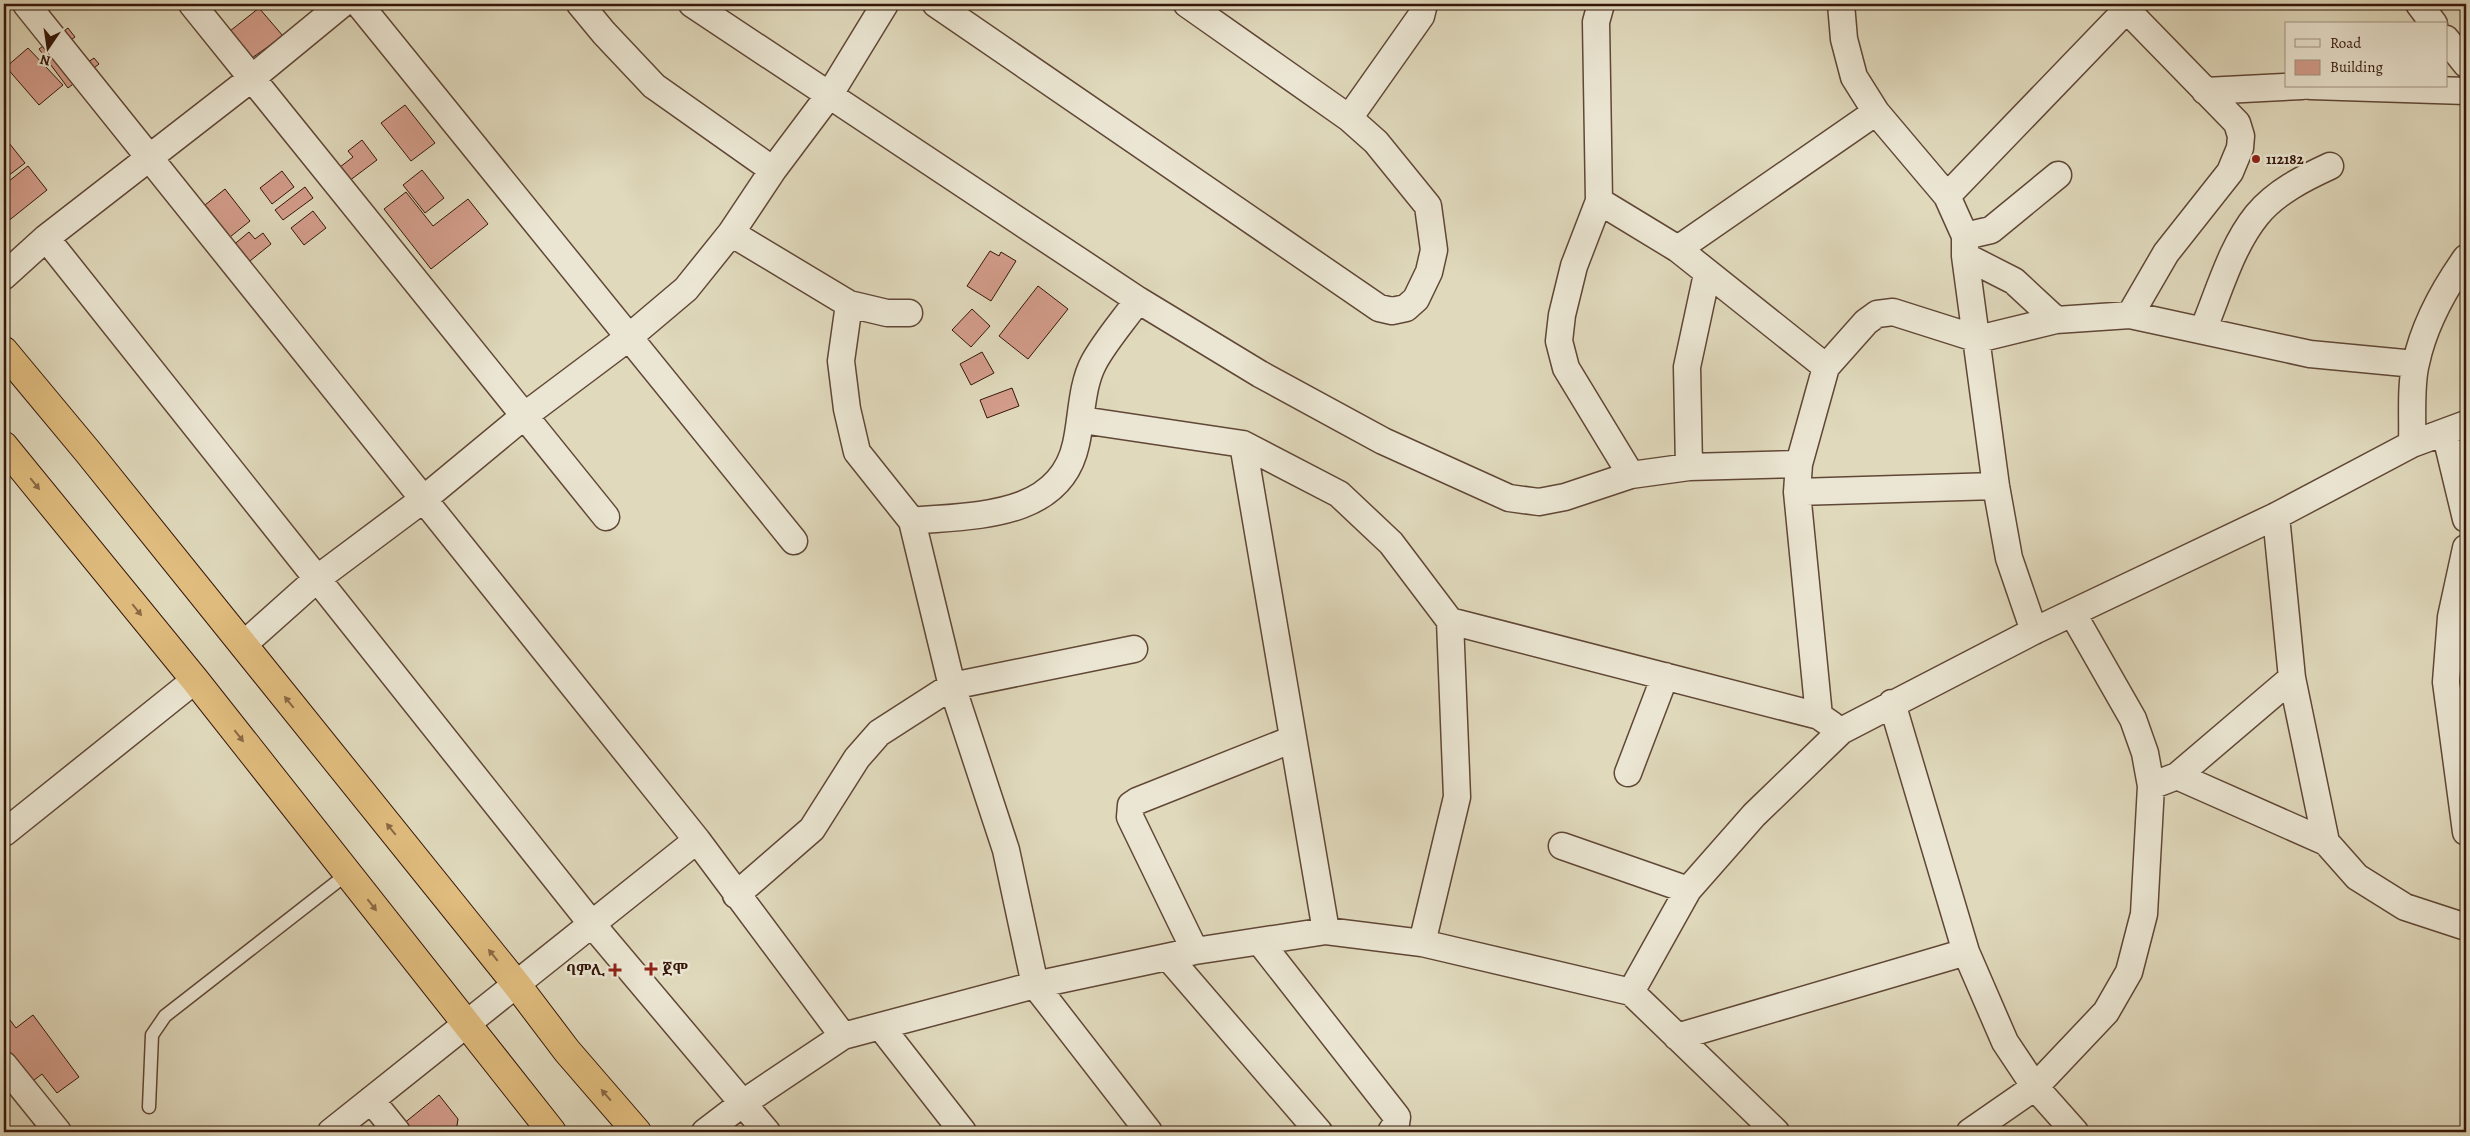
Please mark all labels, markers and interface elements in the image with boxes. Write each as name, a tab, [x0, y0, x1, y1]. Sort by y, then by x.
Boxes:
north arrow	[22, 22, 72, 72]
legend	[2285, 22, 2448, 88]
text: Road	[2330, 33, 2362, 53]
text: N	[38, 50, 52, 71]
text: Building	[2330, 57, 2383, 77]
place label: 112182	[2266, 149, 2305, 169]
marker: 112182	[2250, 153, 2262, 165]
one-way arrow	[29, 477, 40, 490]
one-way arrow	[132, 603, 143, 616]
one-way arrow	[283, 696, 294, 709]
one-way arrow	[234, 730, 244, 743]
one-way arrow	[385, 822, 396, 835]
one-way arrow	[366, 899, 377, 912]
one-way arrow	[487, 949, 498, 962]
place label: ጀሞ	[662, 959, 688, 979]
place label: ባምሊ	[566, 960, 605, 980]
marker: ጀሞ	[644, 962, 658, 976]
marker: ባምሊ	[609, 964, 621, 976]
one-way arrow	[600, 1089, 611, 1102]

